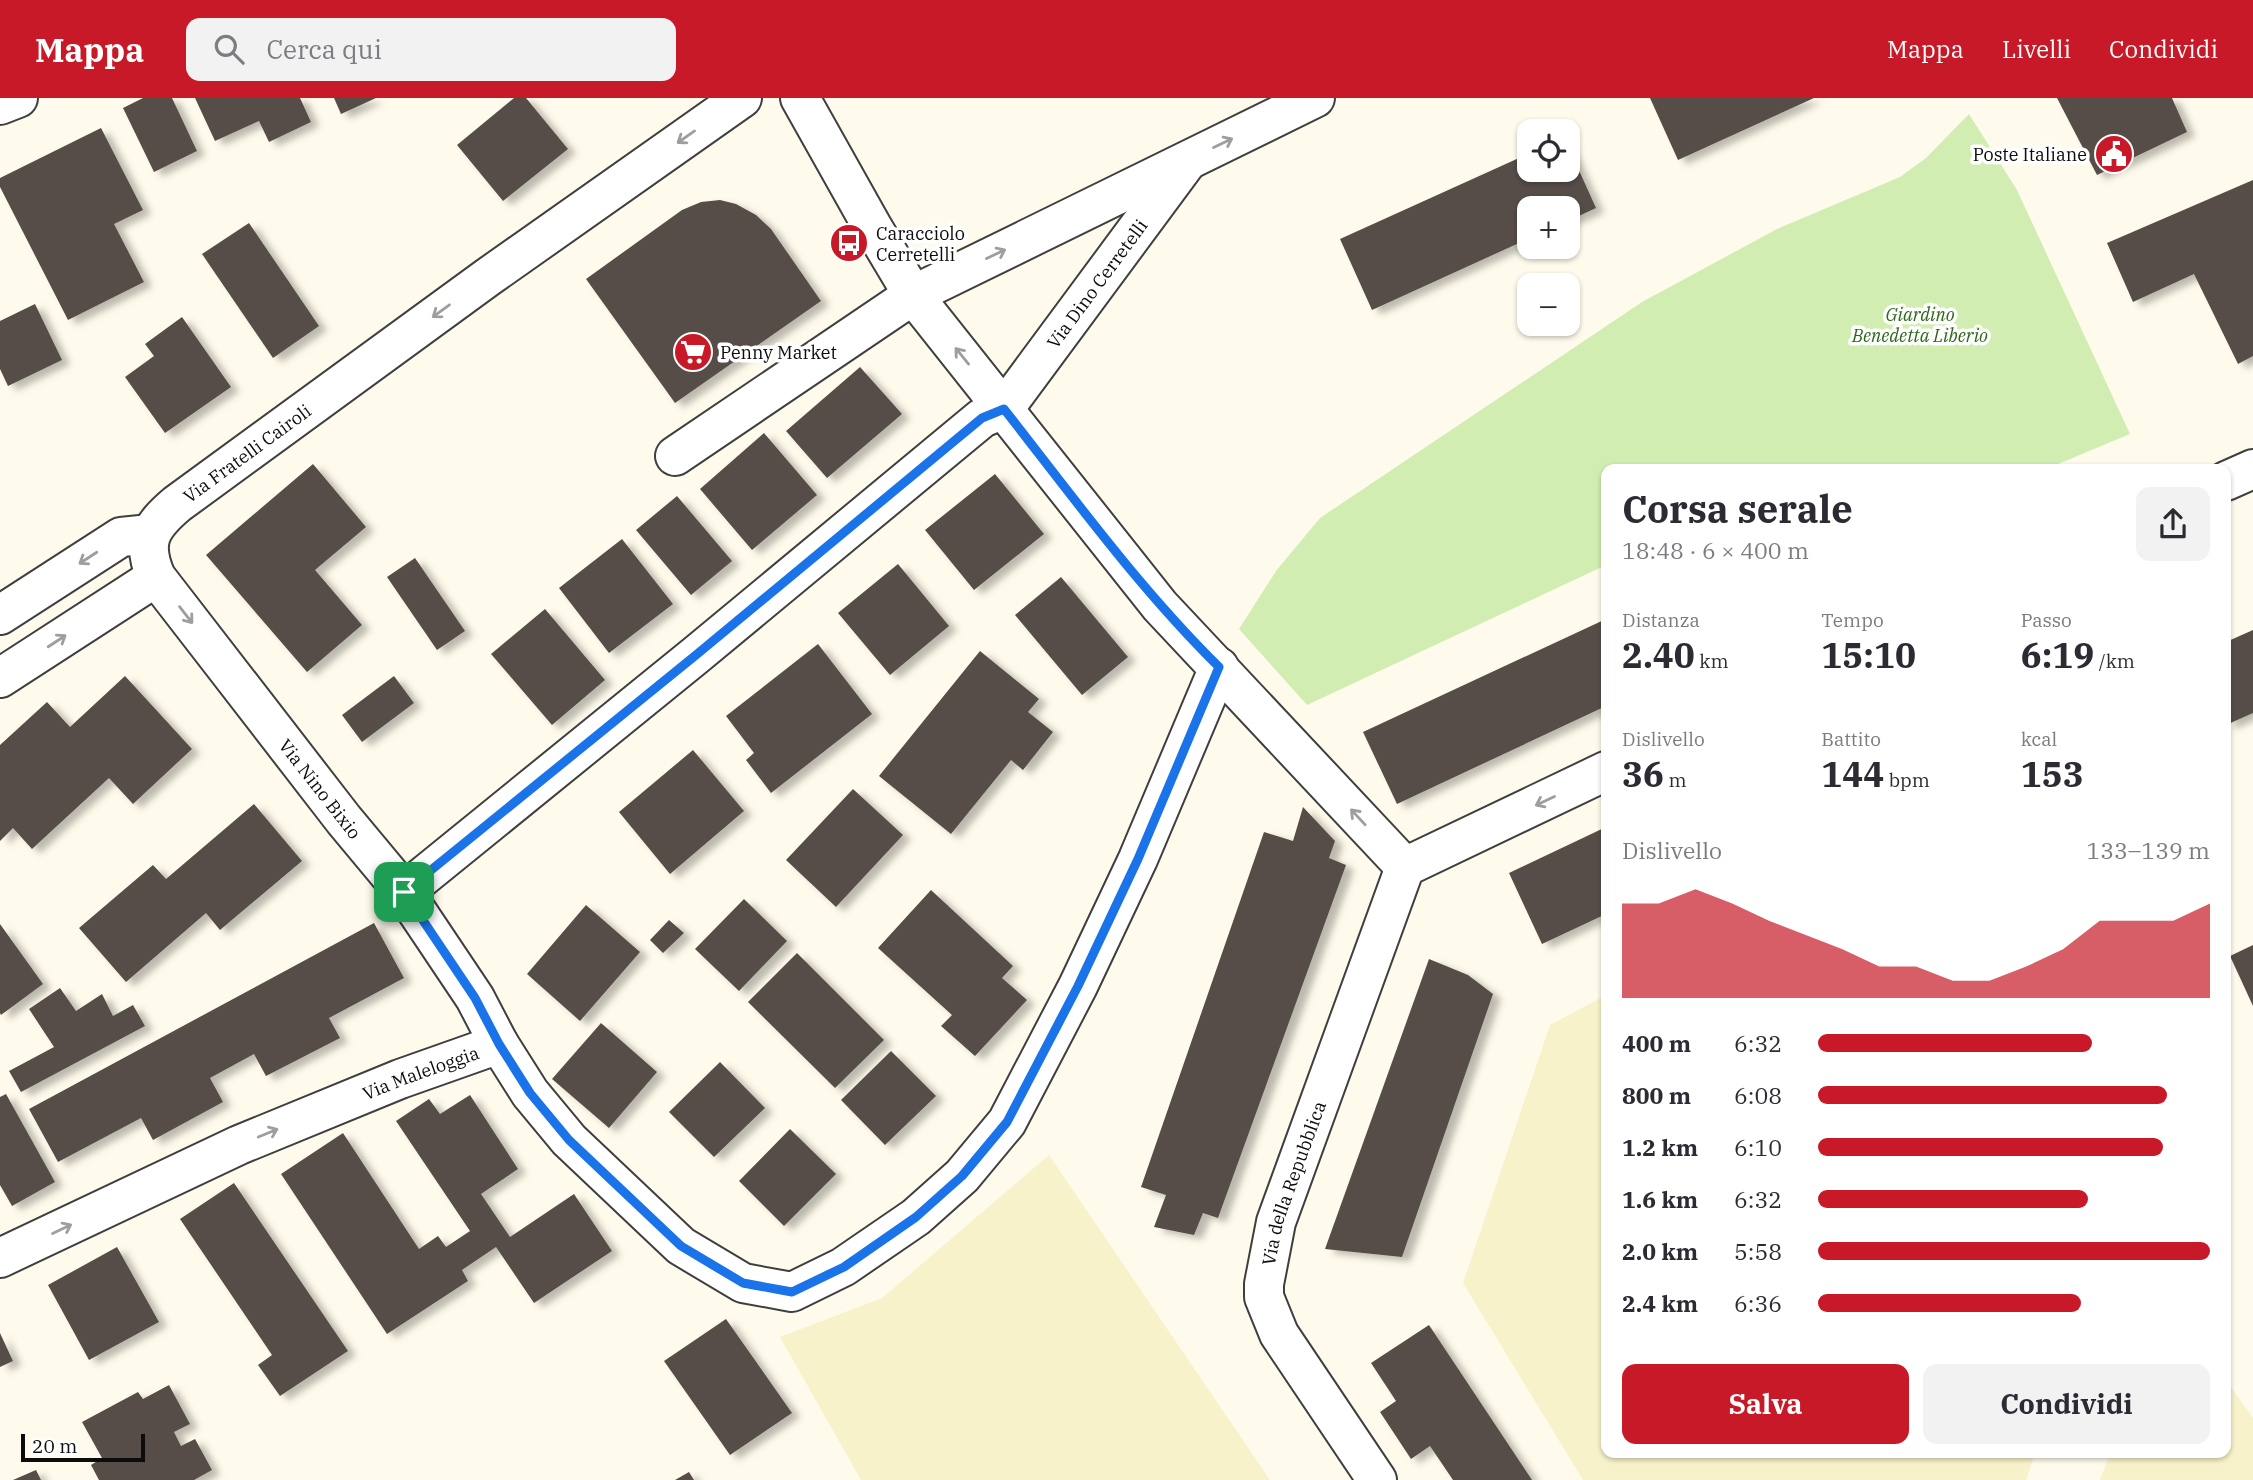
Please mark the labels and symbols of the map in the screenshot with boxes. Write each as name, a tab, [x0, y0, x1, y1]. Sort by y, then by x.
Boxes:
one-way arrow	[677, 130, 696, 144]
public building icon: Poste Italiane	[2093, 133, 2135, 175]
one-way arrow	[1212, 136, 1233, 149]
place label: Poste Italiane	[1973, 143, 2087, 166]
street label: Via Dino Cerretelli	[1041, 214, 1152, 353]
bus stop icon: Caracciolo Cerretelli	[828, 222, 870, 264]
place label: Caracciolo Cerretelli	[876, 222, 965, 266]
one-way arrow	[985, 247, 1006, 261]
park label: Giardino Benedetta Liberio	[1851, 303, 1988, 347]
one-way arrow	[432, 304, 451, 319]
supermarket icon: Penny Market	[672, 331, 714, 373]
place label: Penny Market	[720, 341, 837, 364]
one-way arrow	[954, 347, 969, 365]
street label: Via Fratelli Cairoli	[178, 399, 316, 507]
one-way arrow	[79, 552, 99, 566]
one-way arrow	[178, 606, 193, 624]
one-way arrow	[47, 634, 67, 648]
street label: Via Nino Bixio	[274, 734, 366, 844]
one-way arrow	[1535, 794, 1556, 808]
one-way arrow	[1350, 809, 1367, 826]
pin	[374, 862, 434, 922]
street label: Via Maleloggia	[359, 1040, 482, 1105]
street label: Via della Repubblica	[1256, 1097, 1331, 1267]
one-way arrow	[256, 1125, 278, 1138]
one-way arrow	[51, 1222, 72, 1236]
scale bar	[21, 1431, 145, 1463]

